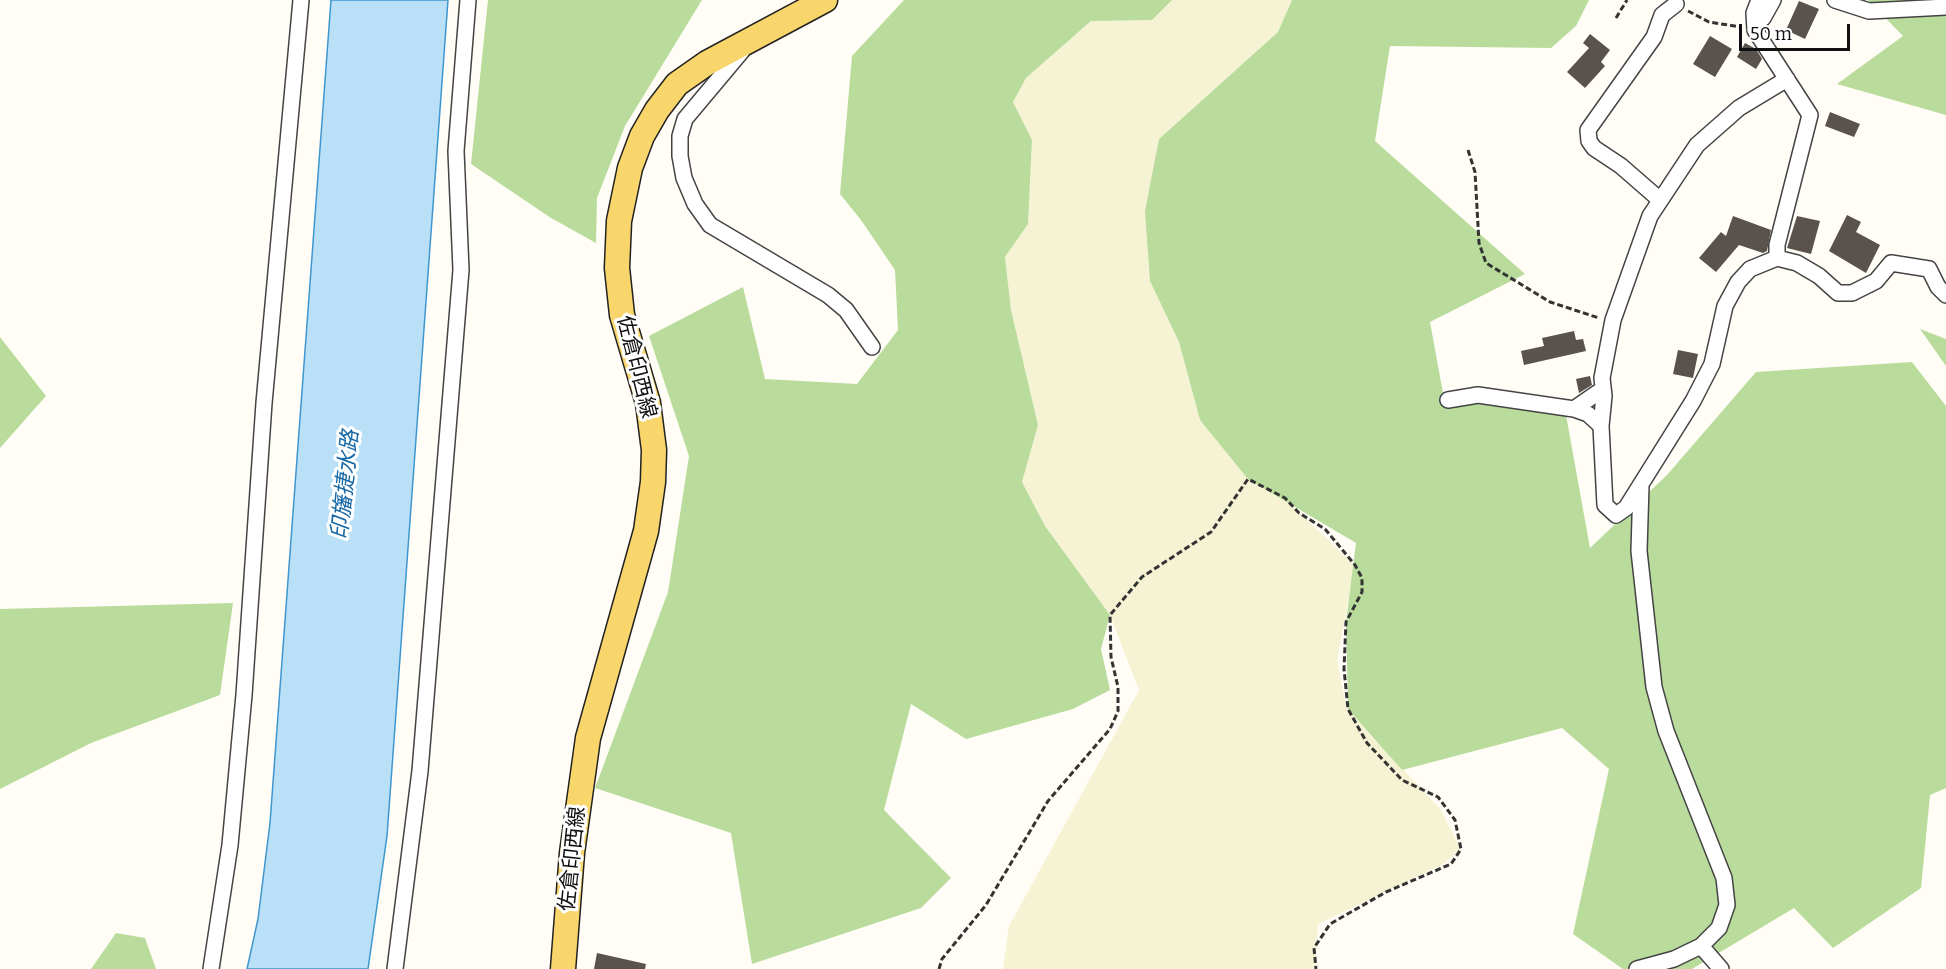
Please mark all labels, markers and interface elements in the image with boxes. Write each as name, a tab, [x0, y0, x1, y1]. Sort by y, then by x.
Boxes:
scale bar	[1742, 12, 1853, 50]
text: 50 m	[1750, 23, 1792, 45]
street label: 佐倉印西線	[611, 313, 661, 421]
water label: 印旛捷水路	[327, 429, 365, 541]
street label: 佐倉印西線	[555, 805, 591, 913]

